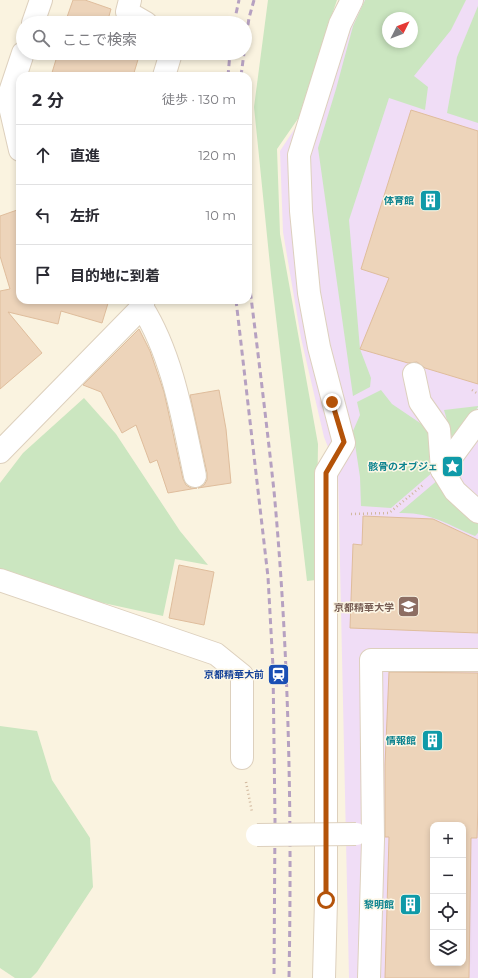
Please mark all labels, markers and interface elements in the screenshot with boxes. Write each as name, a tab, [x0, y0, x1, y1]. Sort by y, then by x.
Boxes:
north arrow	[382, 12, 418, 48]
search box	[16, 16, 252, 60]
icon: search	[30, 27, 52, 49]
text: ここで検索	[62, 30, 137, 49]
text: 2 分	[32, 90, 64, 110]
text: 徒歩 · 130 m	[162, 91, 236, 107]
icon: ahead	[32, 144, 54, 166]
text: 直進	[70, 146, 100, 165]
text: 120 m	[198, 147, 236, 163]
building icon: 体育館	[417, 187, 443, 213]
place label: 体育館	[383, 194, 414, 207]
icon: left	[32, 204, 54, 226]
text: 左折	[70, 206, 100, 225]
text: 10 m	[206, 207, 236, 223]
icon: arrive	[32, 264, 54, 286]
text: 目的地に到着	[70, 266, 160, 285]
route end	[323, 393, 341, 411]
place icon: 骸骨のオブジェ	[440, 453, 466, 479]
place label: 骸骨のオブジェ	[368, 460, 438, 473]
school or university icon: 京都精華大学	[396, 594, 422, 620]
place label: 京都精華大学	[334, 601, 394, 614]
station icon: 京都精華大前	[266, 661, 292, 687]
place label: 京都精華大前	[204, 668, 264, 681]
building icon: 情報館	[419, 727, 445, 753]
place label: 情報館	[385, 734, 416, 747]
map controls	[430, 822, 466, 966]
button: +	[430, 822, 466, 858]
button: −	[430, 858, 466, 894]
route start	[317, 891, 335, 909]
building icon: 黎明館	[397, 891, 423, 917]
button: locate	[430, 894, 466, 930]
place label: 黎明館	[364, 898, 394, 911]
button: layers	[430, 930, 466, 966]

